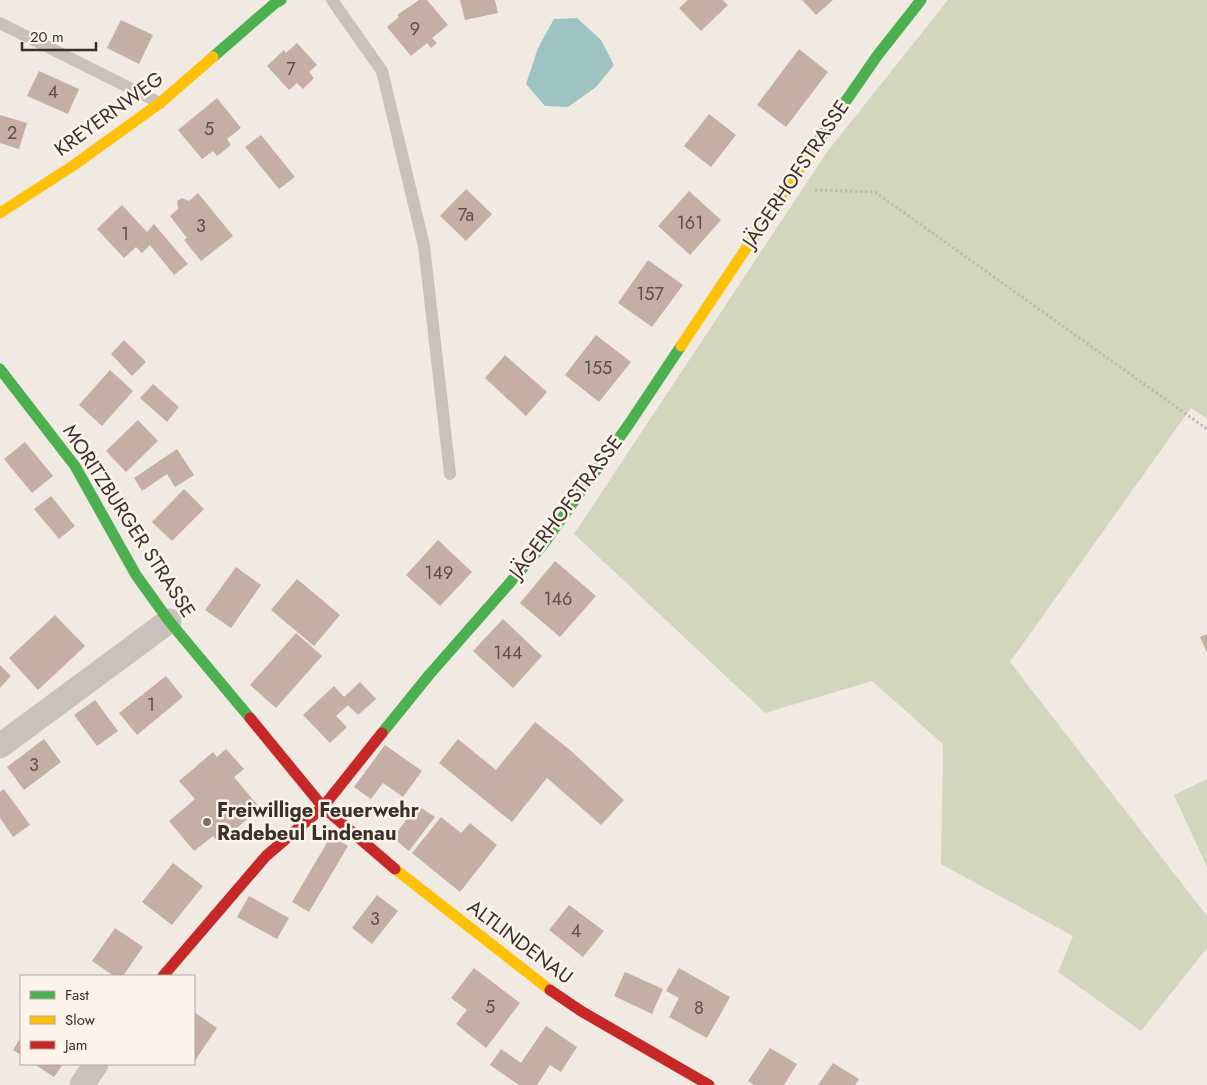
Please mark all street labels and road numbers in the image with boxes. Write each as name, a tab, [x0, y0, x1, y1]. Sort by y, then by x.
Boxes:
street label: KREYERNWEG	[48, 64, 170, 164]
street label: JÄGERHOFSTRASSE	[734, 94, 856, 256]
street label: MORITZBURGER STRASSE	[56, 419, 202, 623]
street label: JÄGERHOFSTRASSE	[501, 429, 630, 587]
street label: ALTLINDENAU	[461, 893, 579, 991]

